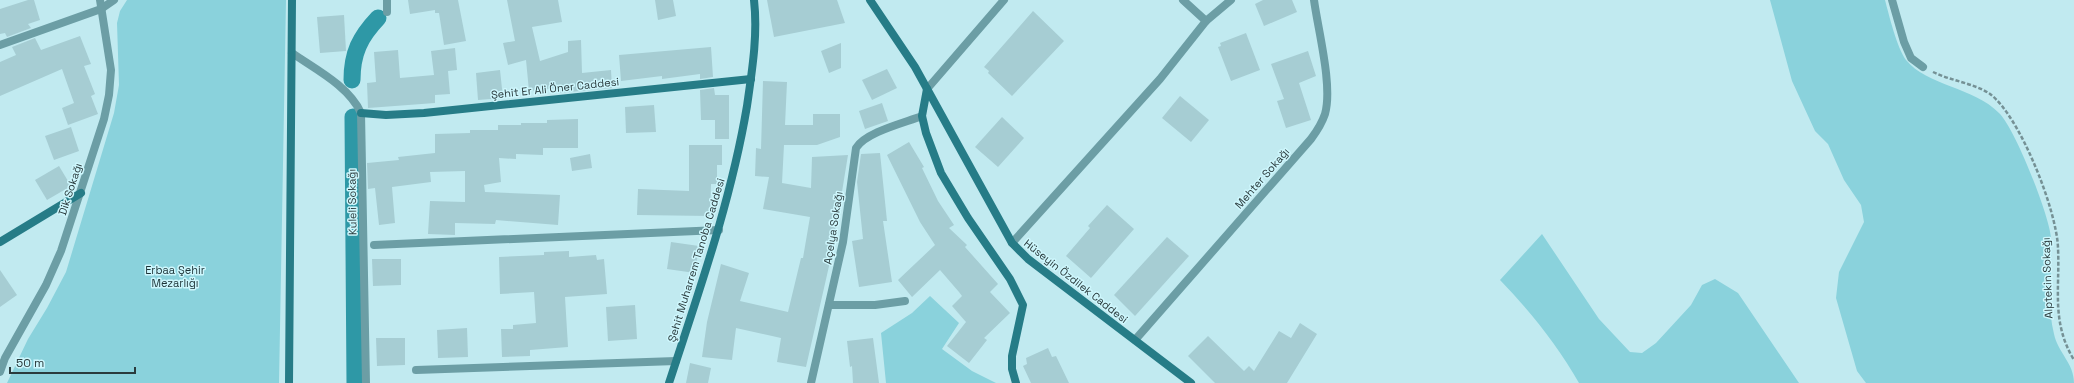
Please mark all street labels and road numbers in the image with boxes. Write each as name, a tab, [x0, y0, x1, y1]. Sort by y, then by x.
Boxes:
street label: Şehit Er Ali Öner Caddesi	[490, 73, 620, 102]
street label: Mehter Sokağı	[1232, 145, 1292, 211]
street label: Dik Sokağı	[55, 161, 85, 217]
street label: Kuleli Sokağı	[344, 169, 360, 235]
street label: Şehit Muharrem Tanoba Caddesi	[664, 176, 728, 344]
street label: Açelya Sokağı	[820, 190, 846, 266]
street label: Hüseyin Özdilek Caddesi	[1021, 235, 1132, 326]
street label: Alptekin Sokağı	[2039, 237, 2055, 319]

